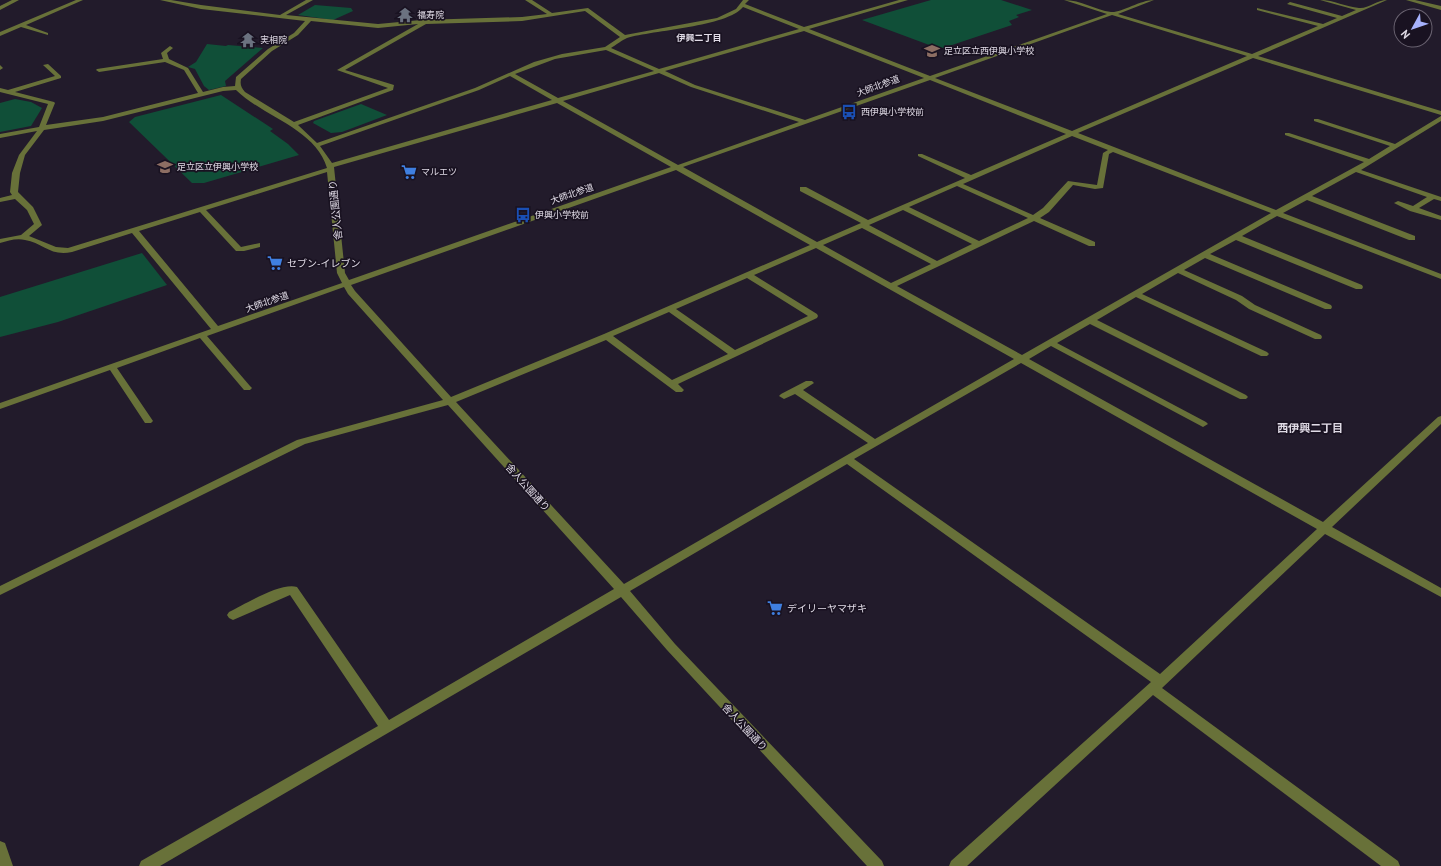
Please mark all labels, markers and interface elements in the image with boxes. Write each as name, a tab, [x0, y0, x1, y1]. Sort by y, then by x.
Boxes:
temple icon: 福寿院	[396, 6, 414, 24]
north arrow	[1393, 8, 1433, 48]
place label: 福寿院	[417, 9, 444, 20]
text: N	[1398, 27, 1413, 42]
temple icon: 実相院	[239, 31, 257, 49]
district label: 伊興二丁目	[675, 32, 722, 43]
place label: 実相院	[260, 34, 287, 45]
school or university icon: 足立区立西伊興小学校	[923, 42, 941, 60]
place label: 足立区立西伊興小学校	[944, 45, 1034, 56]
street label: 大師北参道	[855, 73, 901, 98]
bus stop icon: 西伊興小学校前	[840, 103, 858, 121]
place label: 西伊興小学校前	[861, 106, 924, 117]
school or university icon: 足立区立伊興小学校	[156, 158, 174, 176]
place label: 足立区立伊興小学校	[177, 161, 258, 172]
supermarket icon: マルエツ	[400, 163, 418, 181]
place label: マルエツ	[421, 166, 457, 177]
street label: 舎人公園通り	[326, 179, 345, 240]
street label: 大師北参道	[549, 181, 595, 206]
bus stop icon: 伊興小学校前	[514, 206, 532, 224]
place label: 伊興小学校前	[534, 209, 589, 220]
supermarket icon: セブン-イレブン	[266, 254, 284, 272]
place label: セブン-イレブン	[287, 257, 361, 270]
street label: 大師北参道	[244, 289, 290, 314]
district label: 西伊興二丁目	[1277, 421, 1343, 435]
street label: 舎人公園通り	[503, 461, 553, 514]
supermarket icon: デイリーヤマザキ	[766, 599, 784, 617]
place label: デイリーヤマザキ	[787, 602, 867, 615]
street label: 舎人公園通り	[719, 701, 770, 754]

